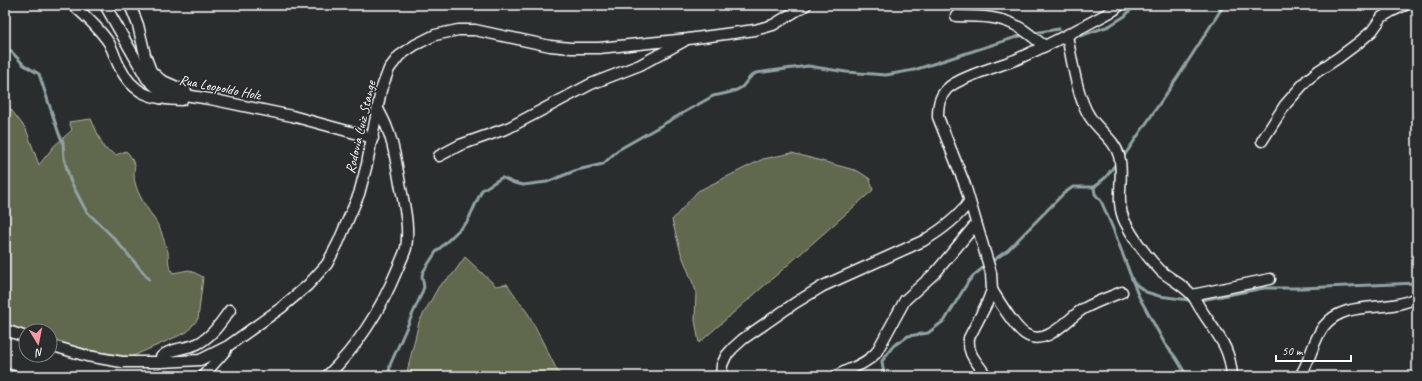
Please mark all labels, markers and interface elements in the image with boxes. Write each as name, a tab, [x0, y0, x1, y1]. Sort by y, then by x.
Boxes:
street label: Rua Leopoldo Holz	[178, 71, 264, 104]
street label: Rodovia Luiz Stange	[342, 78, 380, 175]
north arrow	[18, 323, 58, 363]
scale bar	[1276, 337, 1351, 363]
text: 50 m	[1282, 343, 1304, 359]
text: N	[33, 345, 44, 361]

